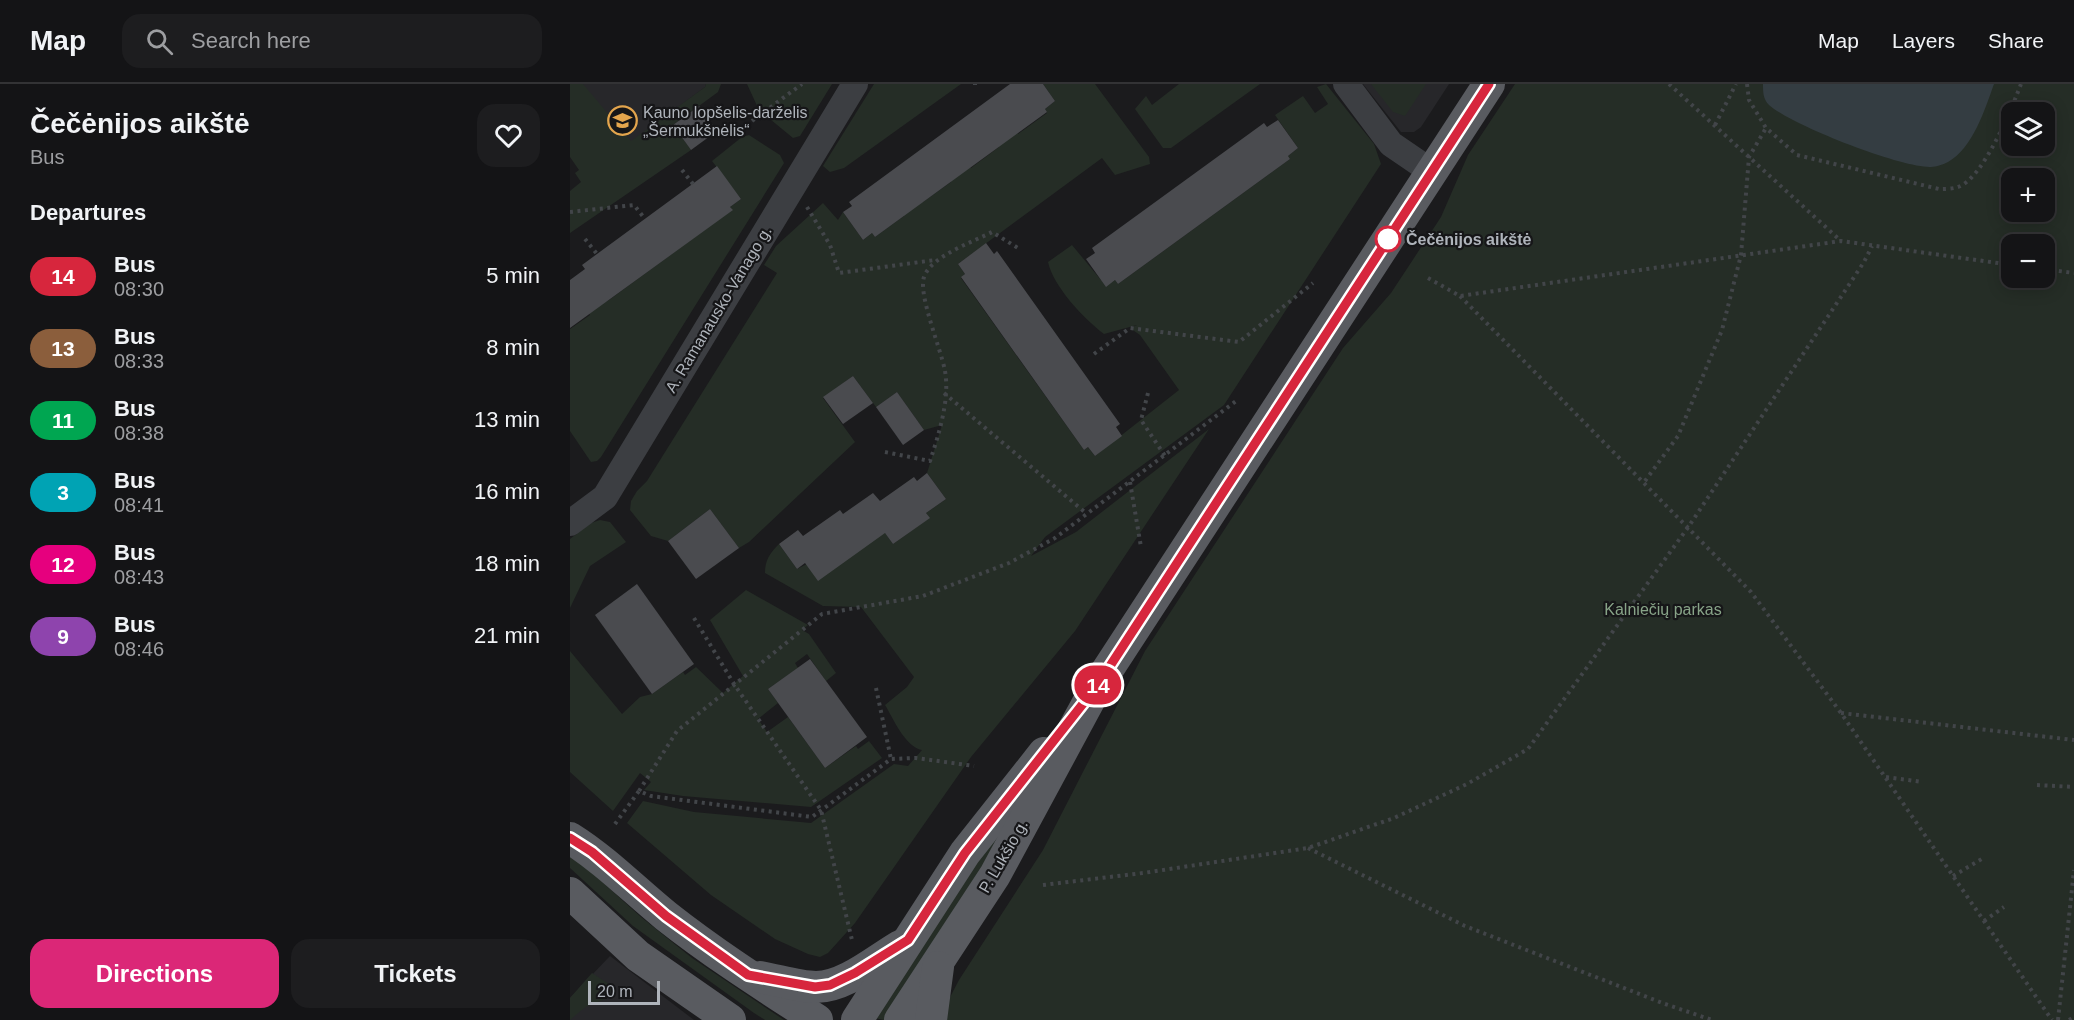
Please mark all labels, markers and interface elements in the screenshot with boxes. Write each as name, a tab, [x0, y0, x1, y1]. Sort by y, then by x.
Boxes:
search box	[122, 14, 542, 68]
text: Map	[30, 25, 86, 56]
icon: search	[143, 25, 176, 58]
text: Search here	[191, 28, 311, 53]
text: Map	[1818, 29, 1859, 52]
text: Layers	[1892, 29, 1955, 52]
text: Share	[1988, 29, 2044, 52]
map controls	[2001, 102, 2055, 288]
button: layers	[2001, 102, 2055, 156]
button: heart	[477, 104, 540, 167]
place label: Kauno lopšelis-darželis „Šermukšnėlis“	[643, 104, 808, 139]
school or university icon: Kauno lopšelis-darželis „Šermukšnėlis“	[606, 105, 638, 137]
text: Čečėnijos aikštė	[30, 108, 249, 139]
text: Bus	[30, 146, 64, 168]
button: +	[2001, 168, 2055, 222]
text: Departures	[30, 200, 146, 225]
street label: A. Ramanausko-Vanago g.	[662, 223, 775, 395]
marker: Čečėnijos aikštė	[1375, 226, 1401, 252]
place label: Čečėnijos aikštė	[1406, 230, 1532, 248]
button: −	[2001, 234, 2055, 288]
text: Bus	[114, 252, 156, 277]
text: 5 min	[486, 263, 540, 288]
text: 14	[51, 265, 75, 288]
text: 08:30	[114, 278, 164, 300]
text: Bus	[114, 324, 156, 349]
text: 8 min	[486, 335, 540, 360]
text: 13	[51, 337, 75, 360]
text: 08:33	[114, 350, 164, 372]
text: Bus	[114, 396, 156, 421]
text: 13 min	[474, 407, 540, 432]
text: 11	[52, 409, 74, 432]
text: 08:38	[114, 422, 164, 444]
text: Bus	[114, 468, 156, 493]
text: 16 min	[474, 479, 540, 504]
text: 3	[57, 481, 69, 504]
text: 08:41	[114, 494, 164, 516]
text: Bus	[114, 540, 156, 565]
text: 18 min	[474, 551, 540, 576]
text: 12	[51, 553, 75, 576]
text: 08:43	[114, 566, 164, 588]
park label: Kalniečių parkas	[1604, 601, 1722, 618]
text: Bus	[114, 612, 156, 637]
text: 21 min	[474, 623, 540, 648]
text: 9	[57, 625, 69, 648]
text: 08:46	[114, 638, 164, 660]
line badge: 14	[1071, 666, 1125, 704]
text: 14	[1086, 674, 1110, 697]
street label: P. Lukšio g.	[976, 817, 1031, 896]
button: Directions	[30, 939, 279, 1008]
button: Tickets	[291, 939, 540, 1008]
scale bar	[588, 978, 660, 1006]
text: 20 m	[597, 983, 633, 1000]

